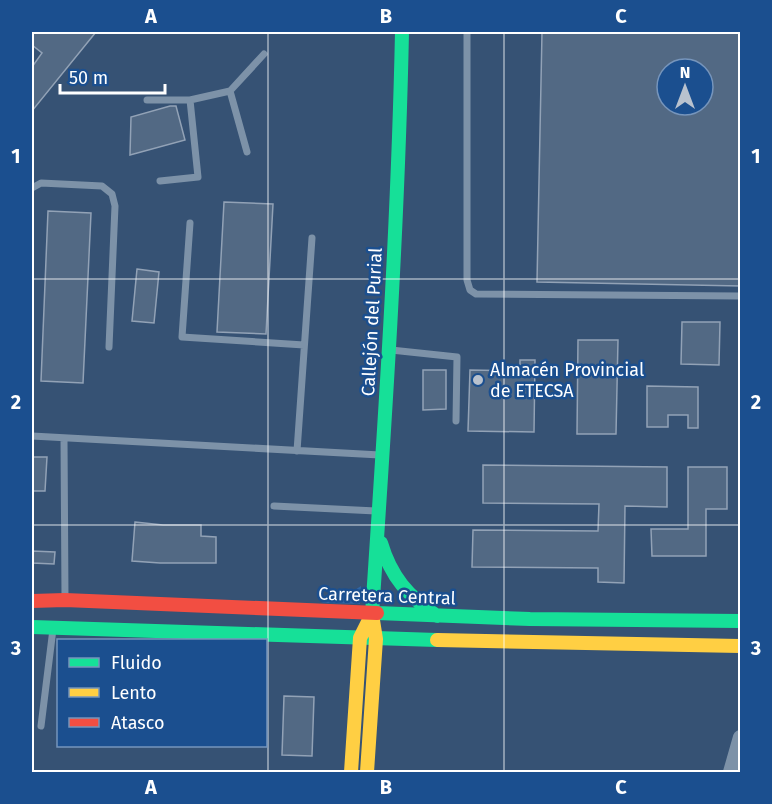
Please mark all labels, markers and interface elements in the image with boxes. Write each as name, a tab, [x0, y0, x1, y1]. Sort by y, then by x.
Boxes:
text: A	[144, 4, 158, 28]
text: B	[380, 4, 392, 28]
text: C	[615, 4, 627, 28]
scale bar	[60, 57, 165, 95]
north arrow	[655, 57, 715, 117]
text: N	[680, 63, 690, 82]
text: 50 m	[69, 67, 108, 89]
text: 1	[11, 144, 21, 168]
text: 1	[751, 144, 761, 168]
street label: Callejón del Purial	[357, 247, 387, 397]
place label: Almacén Provincial de ETECSA	[490, 359, 644, 402]
marker: Almacén Provincial de ETECSA	[471, 373, 485, 387]
text: 2	[11, 390, 21, 414]
text: 2	[751, 390, 761, 414]
street label: Carretera Central	[318, 583, 456, 609]
text: 3	[10, 636, 21, 660]
text: 3	[750, 636, 761, 660]
legend	[57, 639, 267, 747]
text: Fluido	[111, 652, 162, 674]
text: Lento	[111, 682, 157, 704]
text: Atasco	[111, 712, 164, 734]
text: A	[144, 775, 158, 799]
text: B	[380, 775, 392, 799]
text: C	[615, 775, 627, 799]

